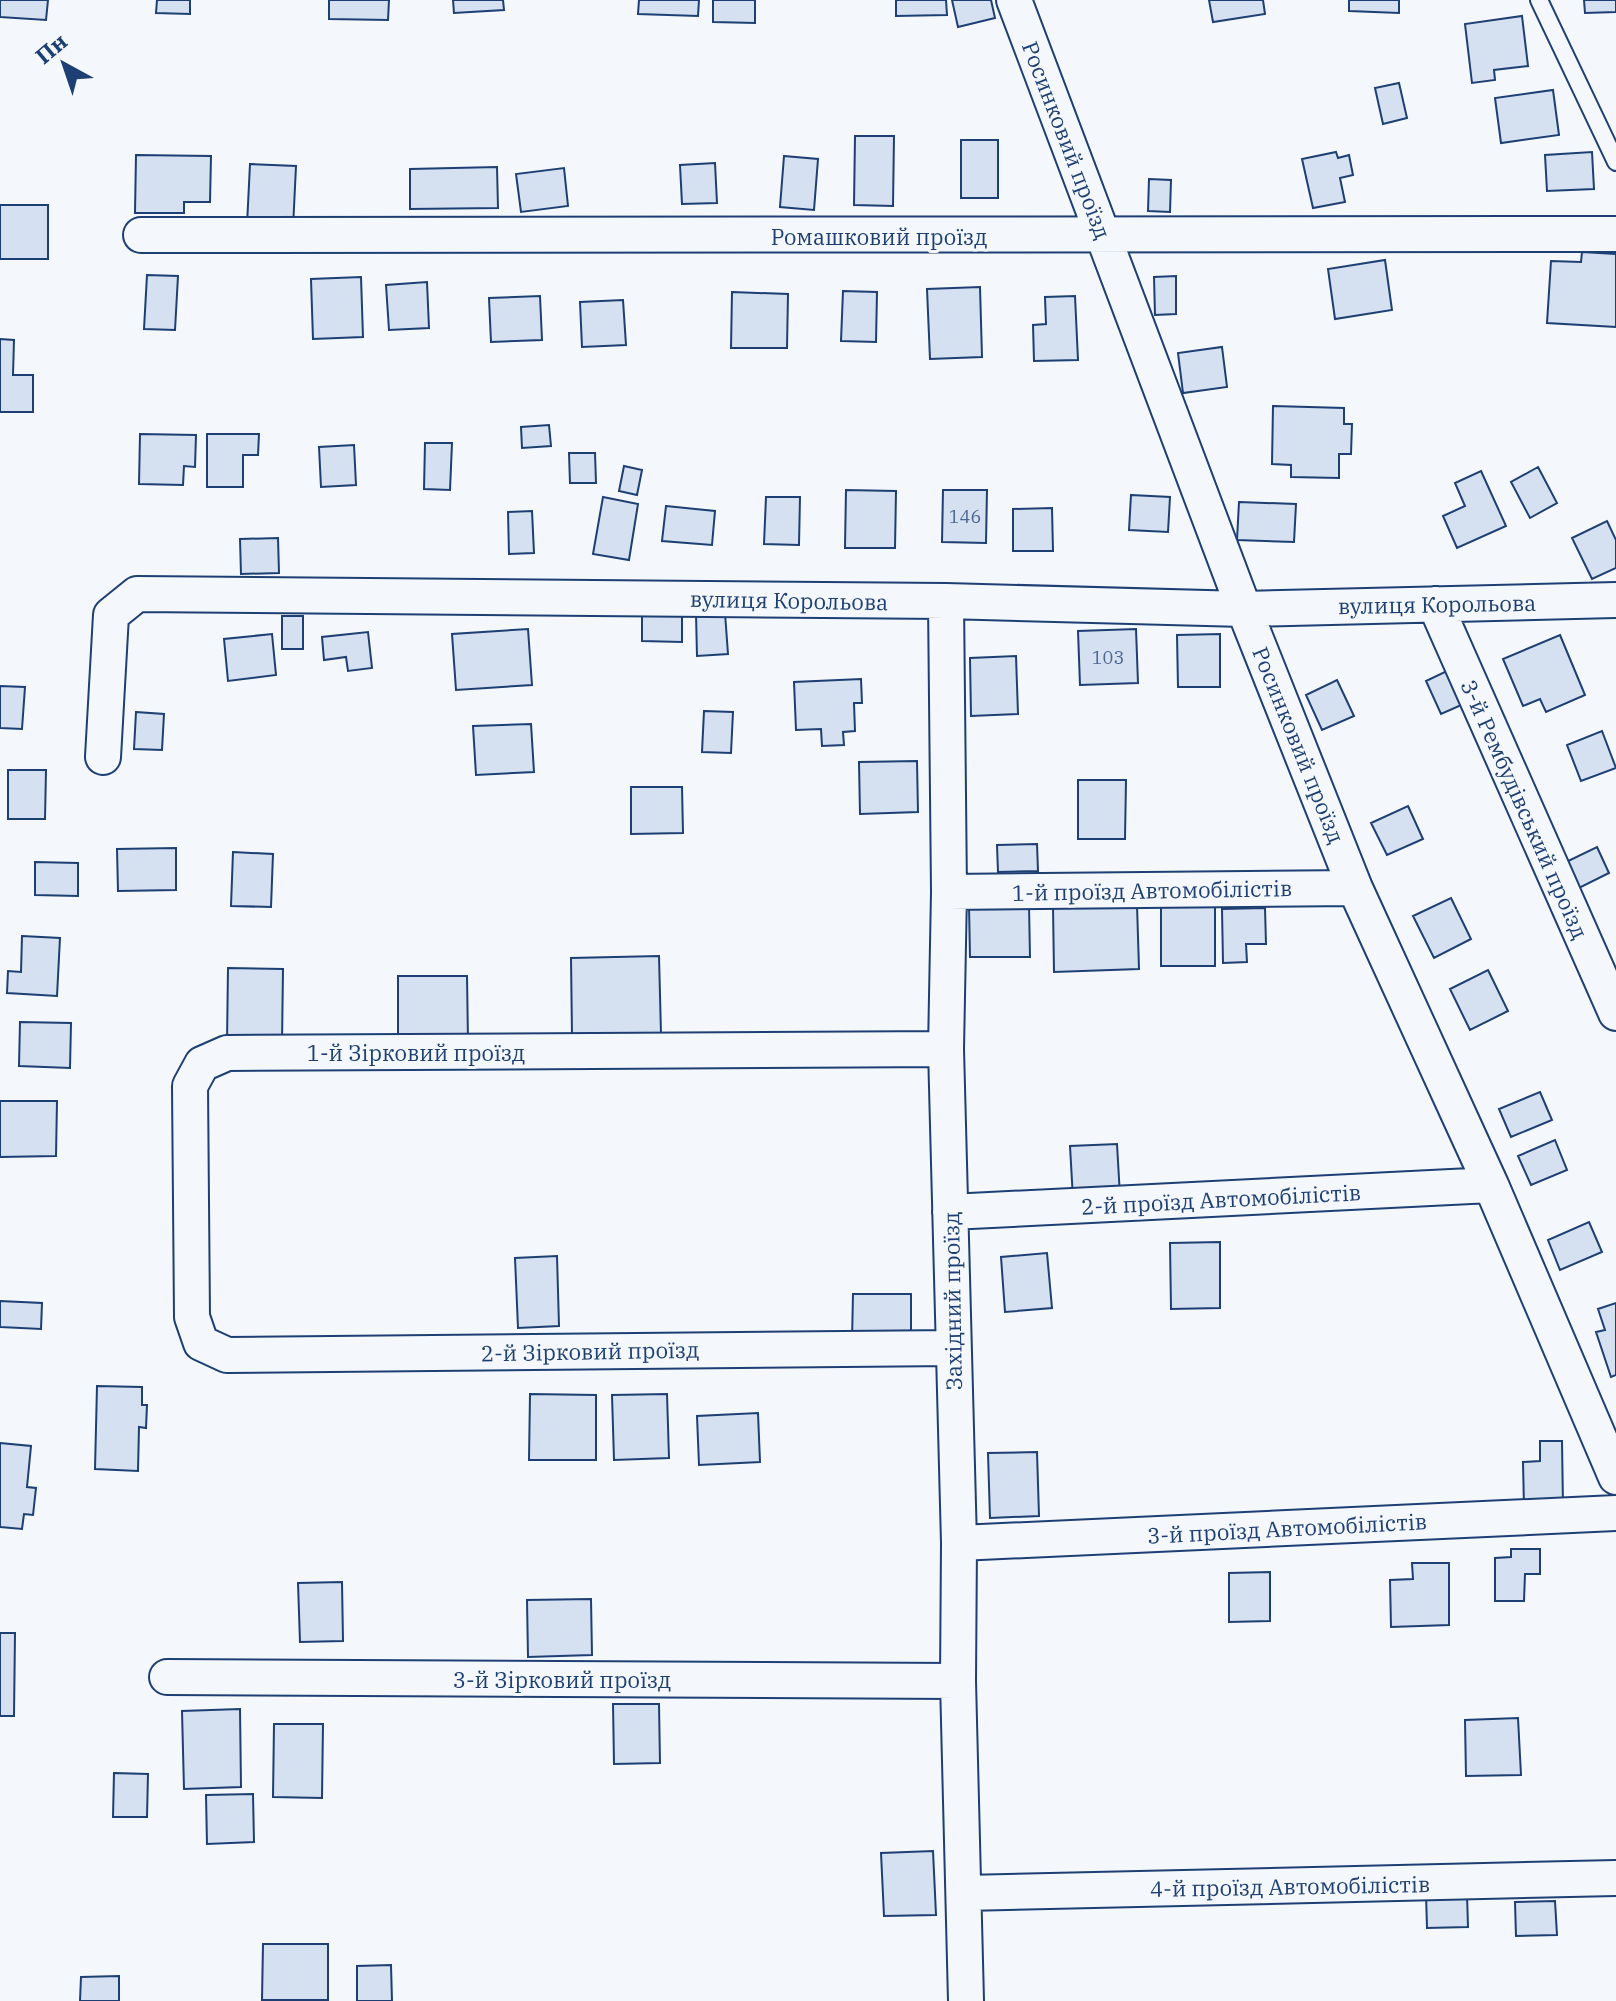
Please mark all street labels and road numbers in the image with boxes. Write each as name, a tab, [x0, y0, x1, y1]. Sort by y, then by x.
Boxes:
street label: Росинковий проїзд	[1016, 37, 1118, 243]
street label: Ромашковий проїзд	[771, 222, 987, 251]
street label: вулиця Корольова	[690, 584, 888, 616]
street label: вулиця Корольова	[1338, 588, 1536, 620]
street label: Росинковий проїзд	[1246, 642, 1352, 848]
street label: 3-й Рембудівський проїзд	[1455, 675, 1595, 943]
street label: 1-й проїзд Автомобілістів	[1012, 873, 1292, 907]
street label: 1-й Зірковий проїзд	[307, 1038, 525, 1067]
street label: 2-й проїзд Автомобілістів	[1080, 1177, 1362, 1221]
street label: Західний проїзд	[936, 1211, 968, 1391]
street label: 2-й Зірковий проїзд	[481, 1335, 699, 1367]
street label: 3-й проїзд Автомобілістів	[1146, 1506, 1428, 1550]
street label: 3-й Зірковий проїзд	[453, 1665, 671, 1694]
street label: 4-й проїзд Автомобілістів	[1150, 1869, 1430, 1903]

